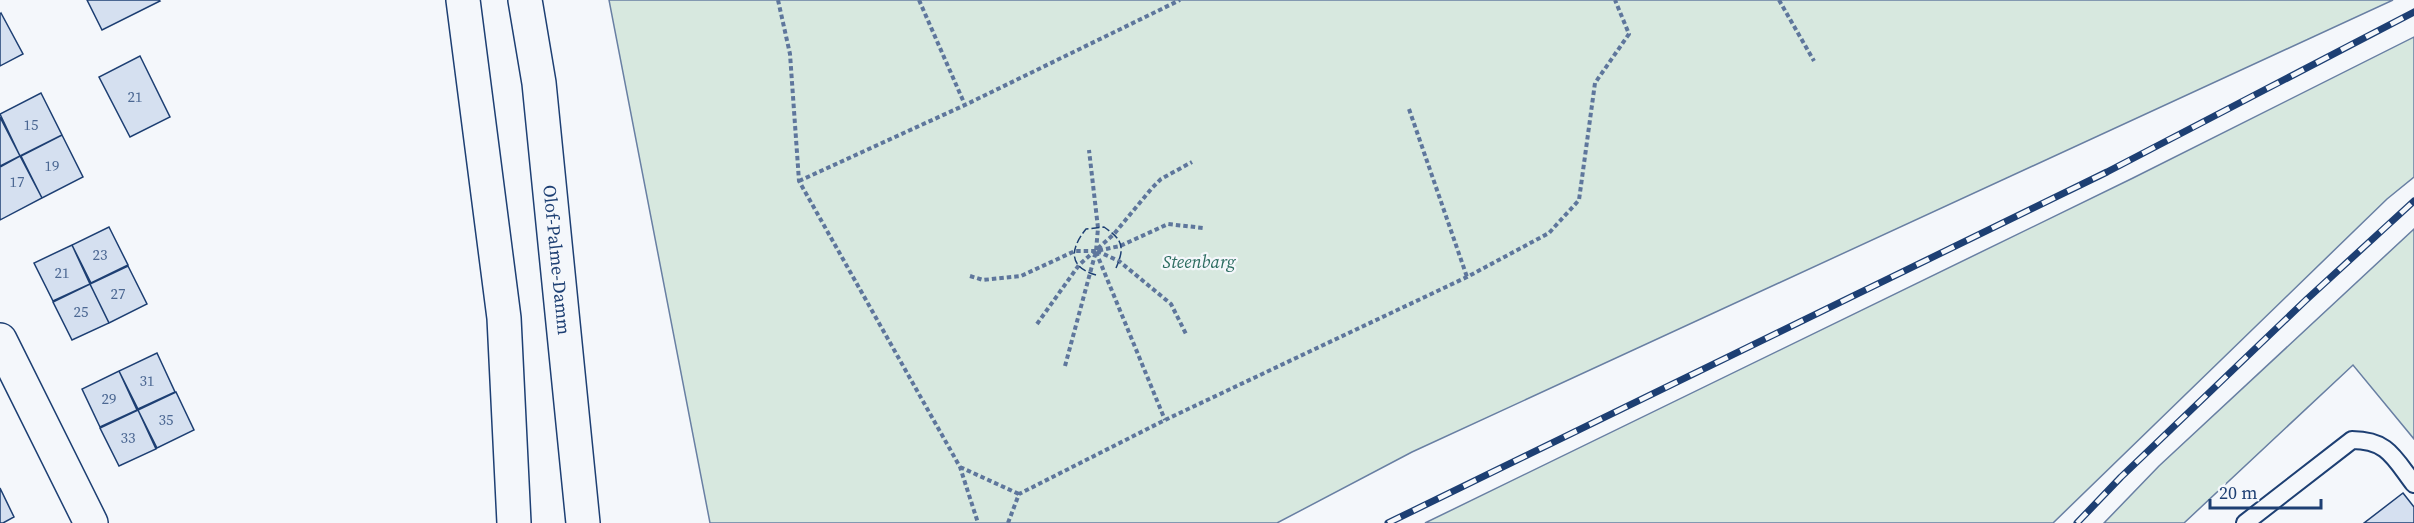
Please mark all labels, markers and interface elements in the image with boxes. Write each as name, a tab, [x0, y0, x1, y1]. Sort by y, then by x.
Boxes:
house number: 21	[127, 86, 143, 107]
house number: 15	[23, 114, 39, 135]
house number: 19	[44, 155, 60, 176]
house number: 17	[9, 171, 25, 192]
street label: Olof-Palme-Damm	[537, 184, 577, 336]
house number: 23	[92, 244, 108, 265]
park label: Steenbarg	[1163, 249, 1237, 274]
house number: 21	[54, 262, 70, 283]
house number: 27	[110, 283, 126, 304]
house number: 25	[73, 301, 89, 322]
house number: 31	[139, 370, 155, 391]
house number: 29	[101, 388, 117, 409]
house number: 35	[158, 409, 174, 430]
house number: 33	[120, 427, 136, 448]
scale bar	[2210, 472, 2321, 510]
text: 20 m	[2219, 480, 2257, 505]

